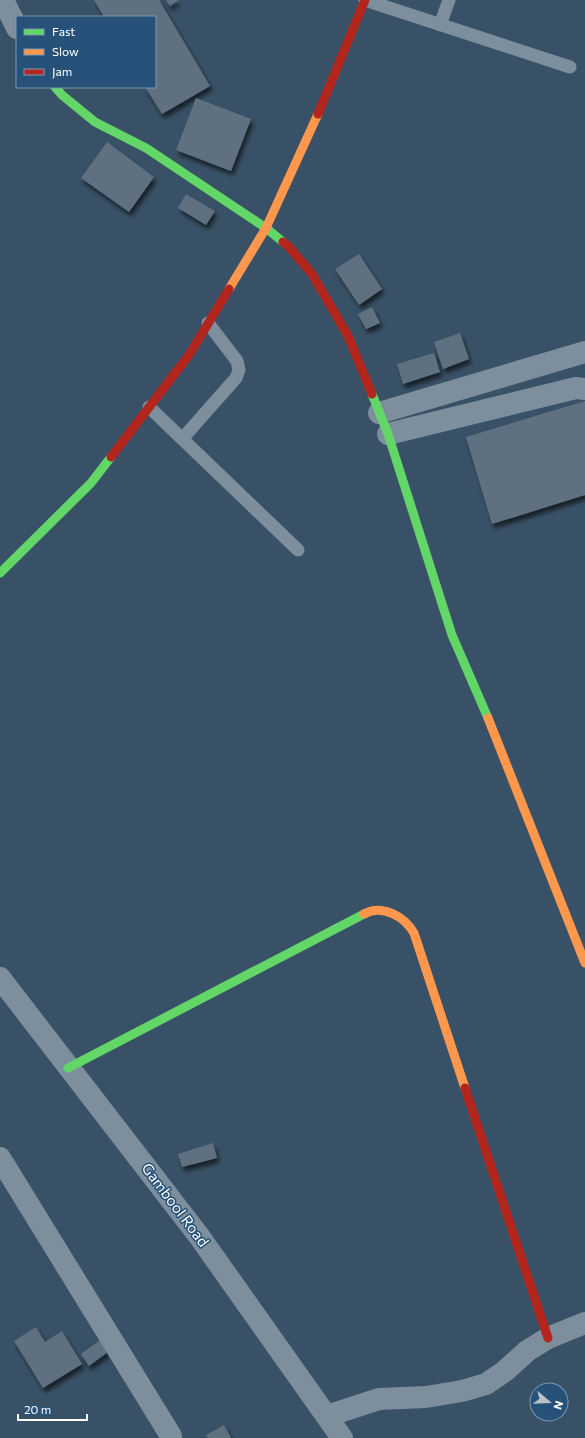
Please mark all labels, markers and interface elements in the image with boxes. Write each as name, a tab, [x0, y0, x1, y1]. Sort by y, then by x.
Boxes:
legend	[16, 16, 156, 88]
text: Fast	[52, 24, 75, 38]
text: Slow	[52, 44, 79, 58]
text: Jam	[52, 64, 72, 79]
street label: Gambool Road	[138, 1159, 213, 1250]
north arrow	[529, 1382, 569, 1422]
scale bar	[18, 1396, 87, 1422]
text: N	[551, 1399, 566, 1411]
text: 20 m	[24, 1402, 51, 1416]

